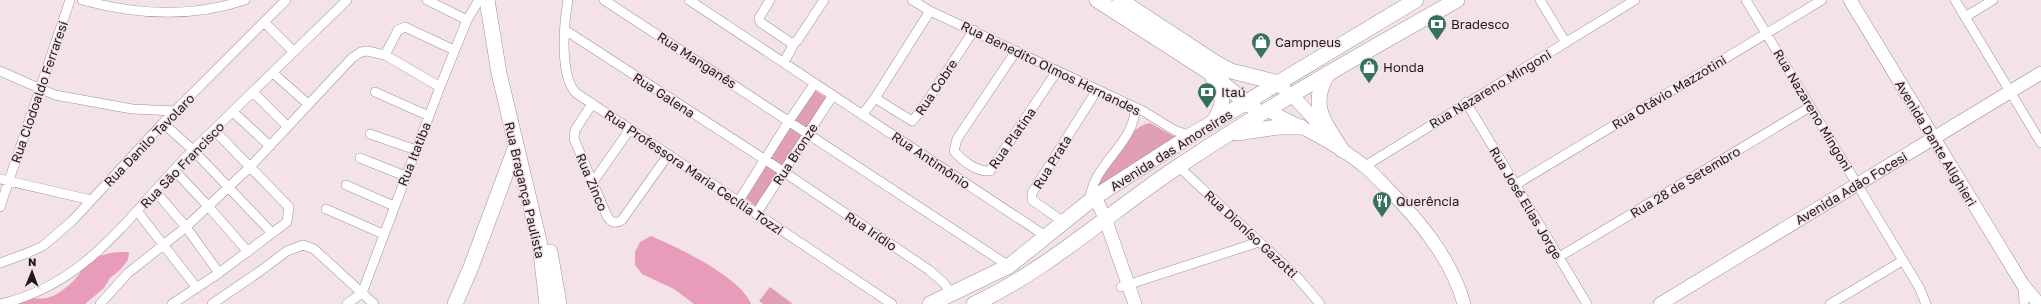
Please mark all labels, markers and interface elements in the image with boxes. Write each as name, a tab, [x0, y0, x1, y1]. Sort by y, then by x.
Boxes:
bank icon: Bradesco	[1426, 13, 1448, 41]
place label: Bradesco	[1451, 16, 1510, 32]
street label: Rua Benedito Olmos Hernandes	[958, 17, 1144, 119]
street label: Rua Clodoaldo Ferraresi	[7, 19, 71, 165]
street label: Rua Manganês	[654, 28, 740, 92]
shop icon: Campneus	[1250, 31, 1272, 59]
place label: Campneus	[1275, 34, 1341, 50]
street label: Rua Nazareno Mingoni	[1426, 46, 1554, 132]
street label: Rua Nazareno Mingoni	[1770, 46, 1856, 174]
street label: Rua Otávio Mazzotini	[1609, 52, 1729, 132]
street label: Rua Cobre	[911, 56, 961, 118]
shop icon: Honda	[1358, 56, 1380, 84]
place label: Honda	[1383, 59, 1424, 75]
street label: Rua Galena	[630, 69, 698, 121]
street label: Avenida Dante Alighieri	[1892, 77, 1980, 209]
bank icon: Itaú	[1196, 81, 1218, 109]
place label: Itaú	[1221, 84, 1246, 100]
street label: Rua Danilo Tavolaro	[100, 90, 198, 190]
street label: Rua Platina	[985, 104, 1039, 172]
street label: Rua Professora Maria Cecília Tozzi	[602, 106, 786, 238]
street label: Avenida das Amoreiras	[1107, 106, 1235, 194]
street label: Rua São Francisco	[137, 118, 228, 212]
street label: Rua Itatiba	[394, 120, 434, 188]
street label: Rua Bragança Paulista	[501, 120, 549, 260]
street label: Rua Bronze	[769, 120, 821, 188]
street label: Rua Antimônio	[889, 128, 973, 192]
street label: Rua Prata	[1029, 132, 1075, 192]
street label: Rua 28 de Setembro	[1627, 143, 1743, 221]
street label: Rua José Elias Jorge	[1486, 144, 1566, 262]
street label: Avenida Adão Focesi	[1792, 148, 1910, 228]
street label: Rua Zinco	[573, 151, 611, 213]
street label: Rua Dioníso Gazotti	[1201, 187, 1301, 281]
restaurant icon: Querência	[1371, 190, 1393, 218]
place label: Querência	[1396, 193, 1459, 209]
street label: Rua Irídio	[842, 208, 900, 254]
north arrow	[12, 252, 52, 292]
text: N	[28, 255, 36, 268]

